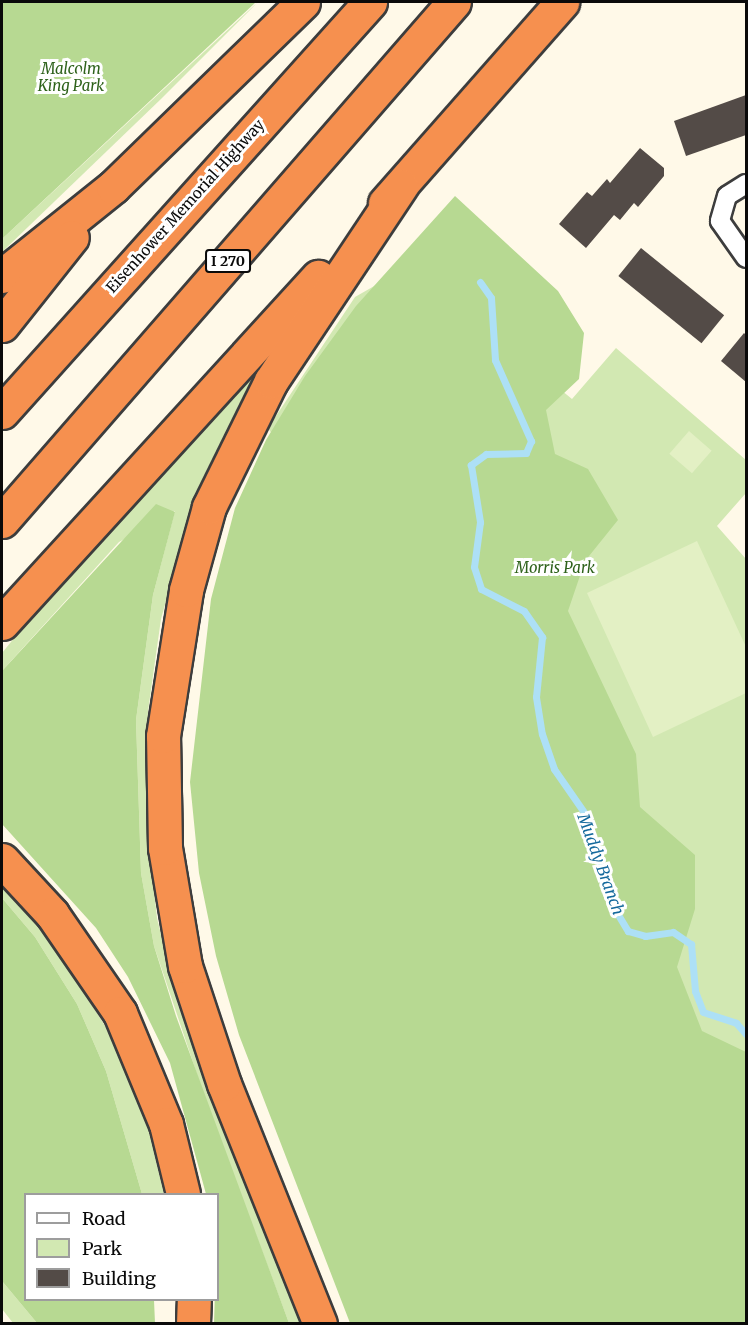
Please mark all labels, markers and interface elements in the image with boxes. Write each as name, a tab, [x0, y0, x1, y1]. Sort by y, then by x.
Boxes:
park label: Malcolm King Park	[38, 59, 104, 94]
street label: Eisenhower Memorial Highway	[102, 116, 268, 296]
road number: I 270	[204, 250, 252, 272]
park label: Morris Park	[515, 559, 595, 577]
water label: Muddy Branch	[574, 811, 628, 917]
legend	[24, 1193, 219, 1301]
text: Road	[82, 1207, 126, 1230]
text: Park	[82, 1237, 122, 1260]
text: Building	[82, 1267, 156, 1290]

